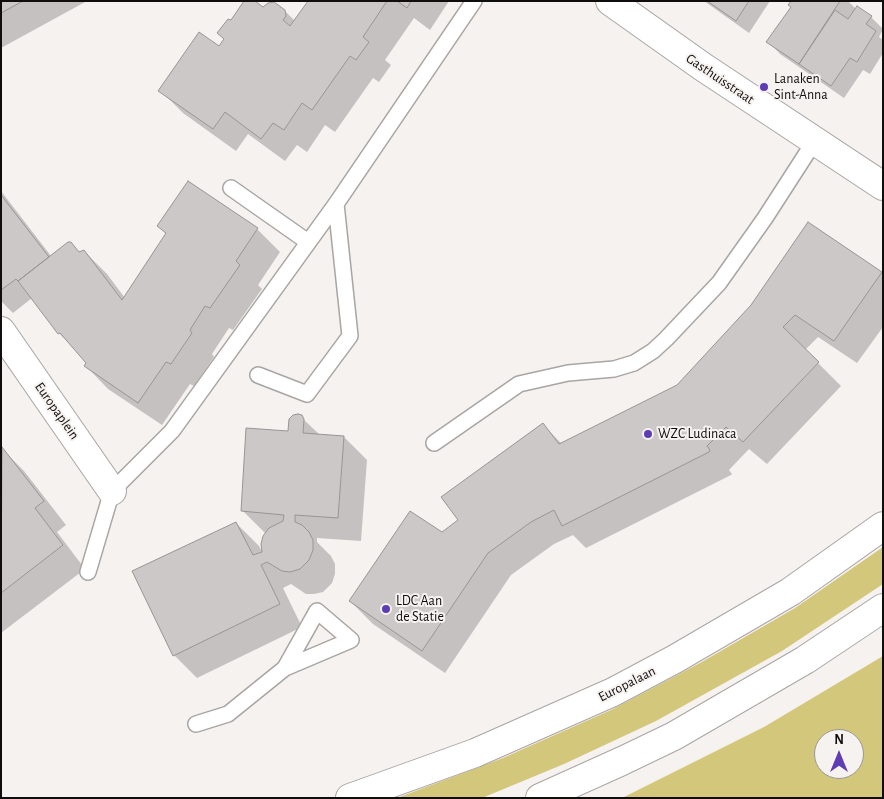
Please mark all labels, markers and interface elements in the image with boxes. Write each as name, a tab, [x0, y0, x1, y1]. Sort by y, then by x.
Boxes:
street label: Gasthuisstraat	[683, 50, 757, 108]
place label: Lanaken Sint-Anna	[774, 71, 828, 104]
marker: Lanaken Sint-Anna	[758, 81, 770, 93]
street label: Europaplein	[31, 379, 83, 443]
place label: WZC Ludinaca	[658, 426, 736, 442]
marker: WZC Ludinaca	[642, 428, 654, 440]
place label: LDC Aan de Statie	[396, 593, 444, 626]
marker: LDC Aan de Statie	[380, 603, 392, 615]
street label: Europalaan	[596, 662, 658, 706]
north arrow	[814, 729, 864, 779]
text: N	[834, 733, 844, 747]

